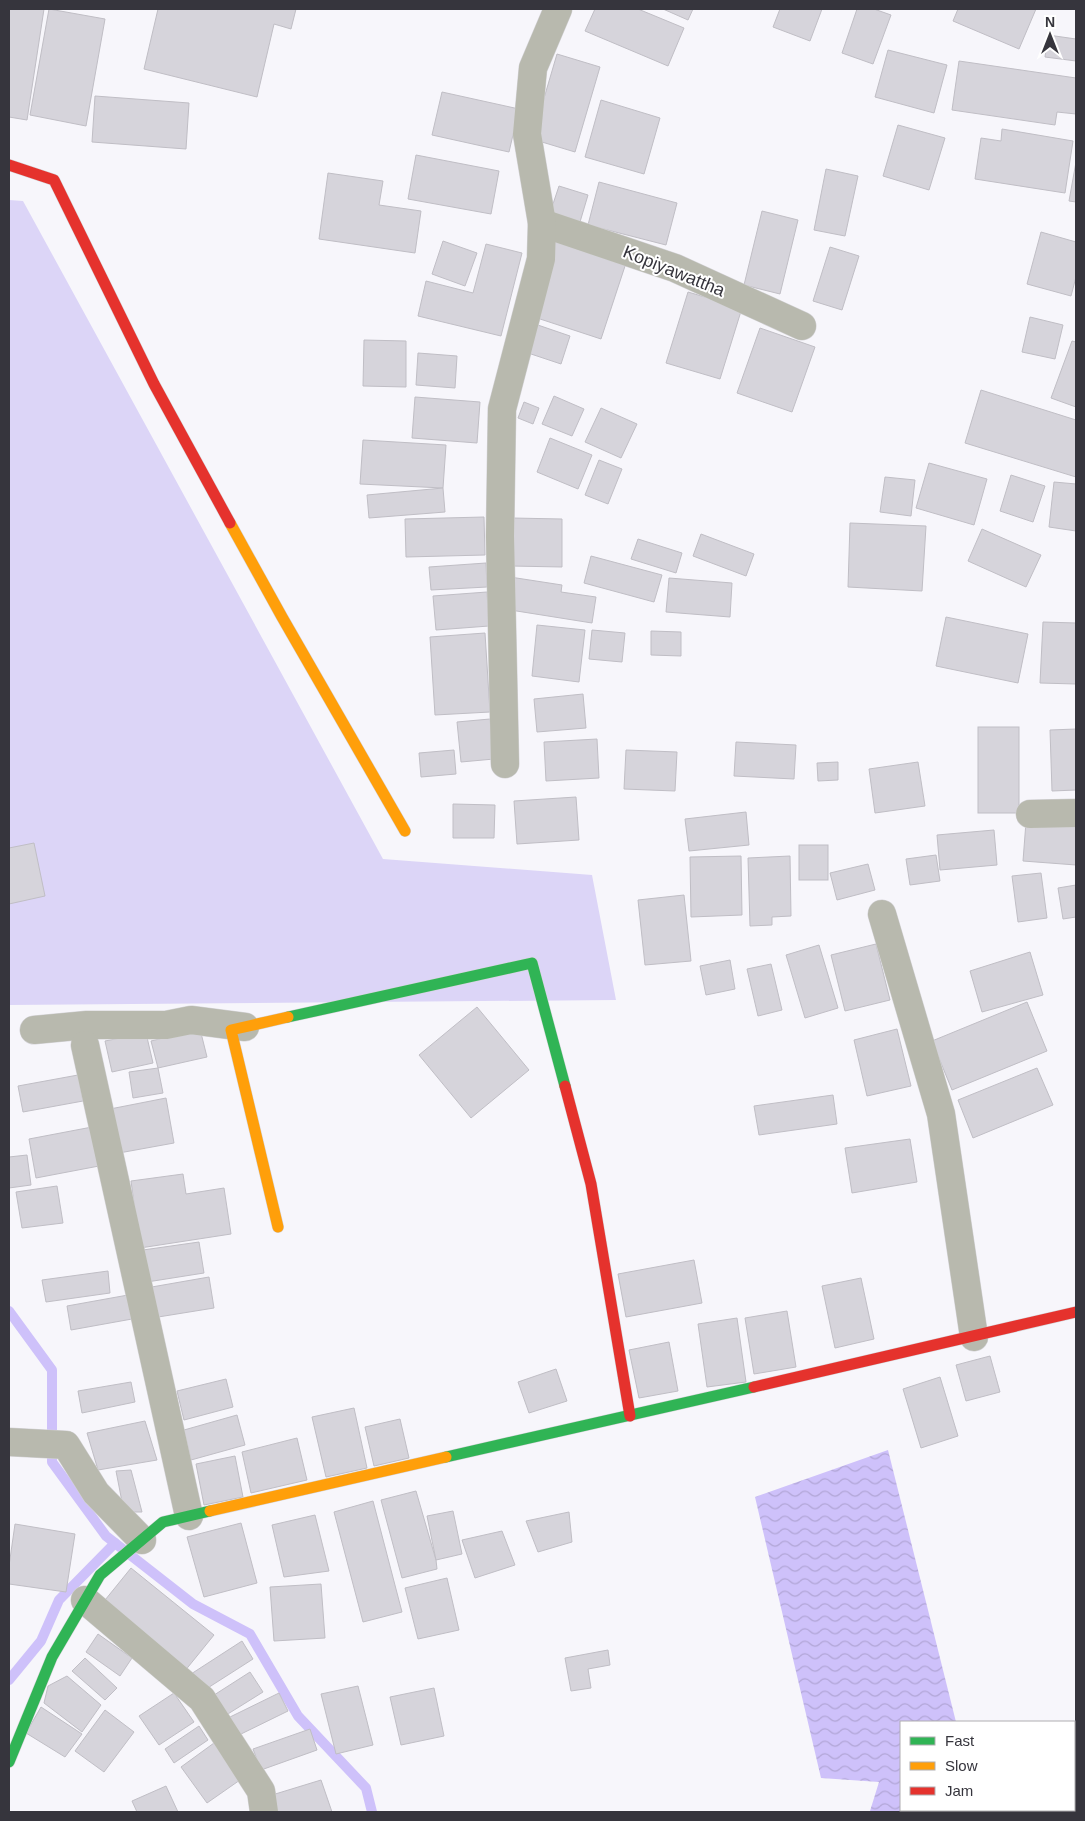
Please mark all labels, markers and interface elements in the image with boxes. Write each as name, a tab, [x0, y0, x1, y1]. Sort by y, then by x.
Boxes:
north arrow	[1025, 10, 1075, 60]
text: N	[1045, 14, 1055, 30]
street label: Kopiyawattha	[620, 241, 729, 301]
legend	[900, 1721, 1075, 1811]
text: Fast	[945, 1732, 975, 1749]
text: Slow	[945, 1757, 978, 1774]
text: Jam	[945, 1782, 973, 1799]

